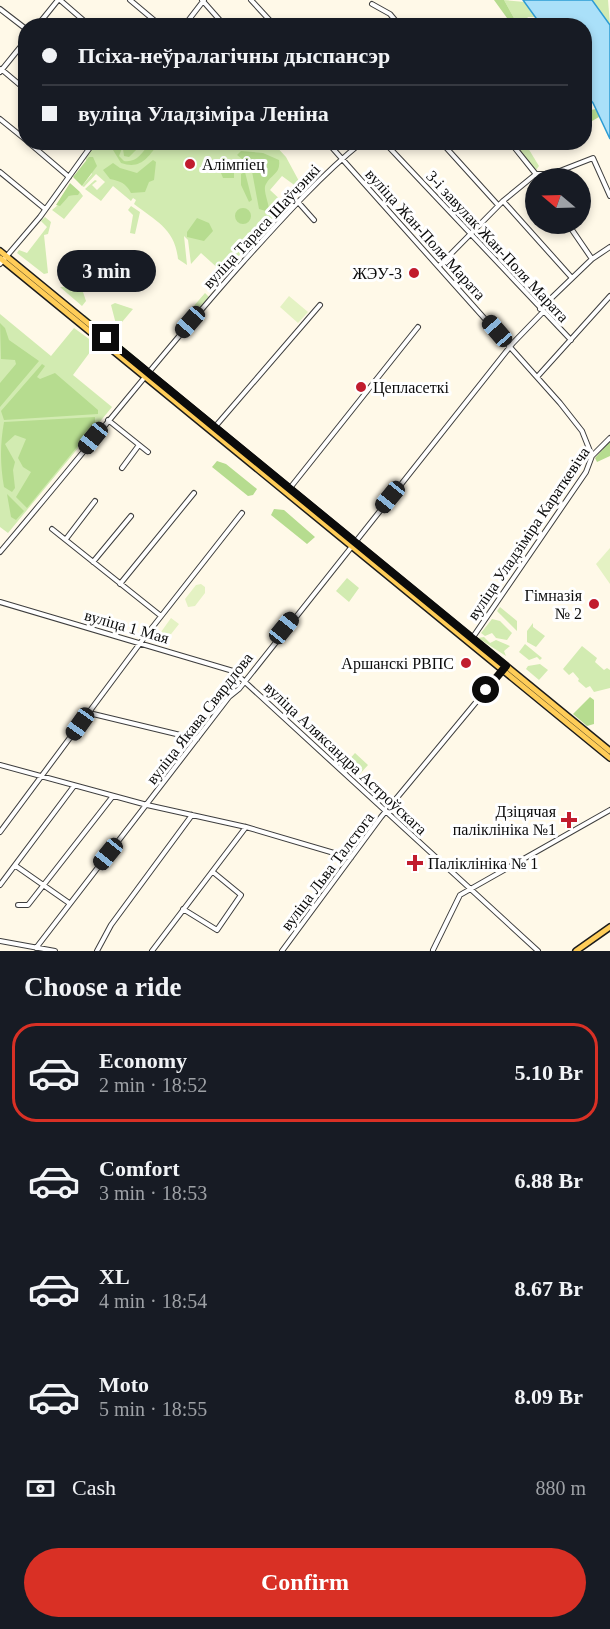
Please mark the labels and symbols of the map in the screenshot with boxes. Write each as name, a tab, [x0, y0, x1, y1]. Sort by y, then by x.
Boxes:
place label: Алімпіец	[202, 156, 265, 174]
marker: Алімпіец	[183, 157, 197, 171]
street label: вуліца Тараса Шаўчэнкі	[199, 160, 324, 293]
street label: вуліца Жан-Поля Марата	[362, 165, 489, 304]
street label: 3-і завулак Жан-Поля Марата	[422, 167, 572, 326]
north arrow	[525, 168, 591, 234]
callout: 3 min	[57, 251, 156, 293]
place label: ЖЭУ-3	[352, 265, 402, 282]
marker: ЖЭУ-3	[407, 266, 421, 280]
car	[171, 303, 209, 341]
car	[478, 312, 516, 350]
route end	[92, 324, 119, 351]
place label: Цепласеткі	[373, 379, 449, 397]
marker: Цепласеткі	[354, 380, 368, 394]
car	[75, 418, 111, 458]
street label: вуліца Уладзіміра Караткевіча	[464, 444, 594, 623]
car	[372, 477, 408, 517]
place label: Гімназія № 2	[524, 587, 583, 622]
marker: Гімназія № 2	[587, 597, 601, 611]
street label: вуліца 1 Мая	[82, 606, 172, 648]
car	[266, 608, 302, 648]
street label: вуліца Якава Свярдлова	[143, 649, 257, 788]
place label: Аршанскі РВПС	[341, 655, 454, 673]
marker: Аршанскі РВПС	[459, 656, 473, 670]
route start	[472, 676, 499, 703]
street label: вуліца Аляксандра Астроўскага	[260, 679, 430, 839]
car	[62, 704, 98, 744]
place label: Дзіцячая паліклініка №1	[453, 803, 557, 838]
street label: вуліца Льва Талстога	[278, 809, 378, 934]
marker: Дзіцячая паліклініка №1	[560, 811, 578, 829]
car	[90, 834, 126, 874]
marker: Паліклініка № 1	[406, 854, 424, 872]
place label: Паліклініка № 1	[428, 855, 538, 872]

